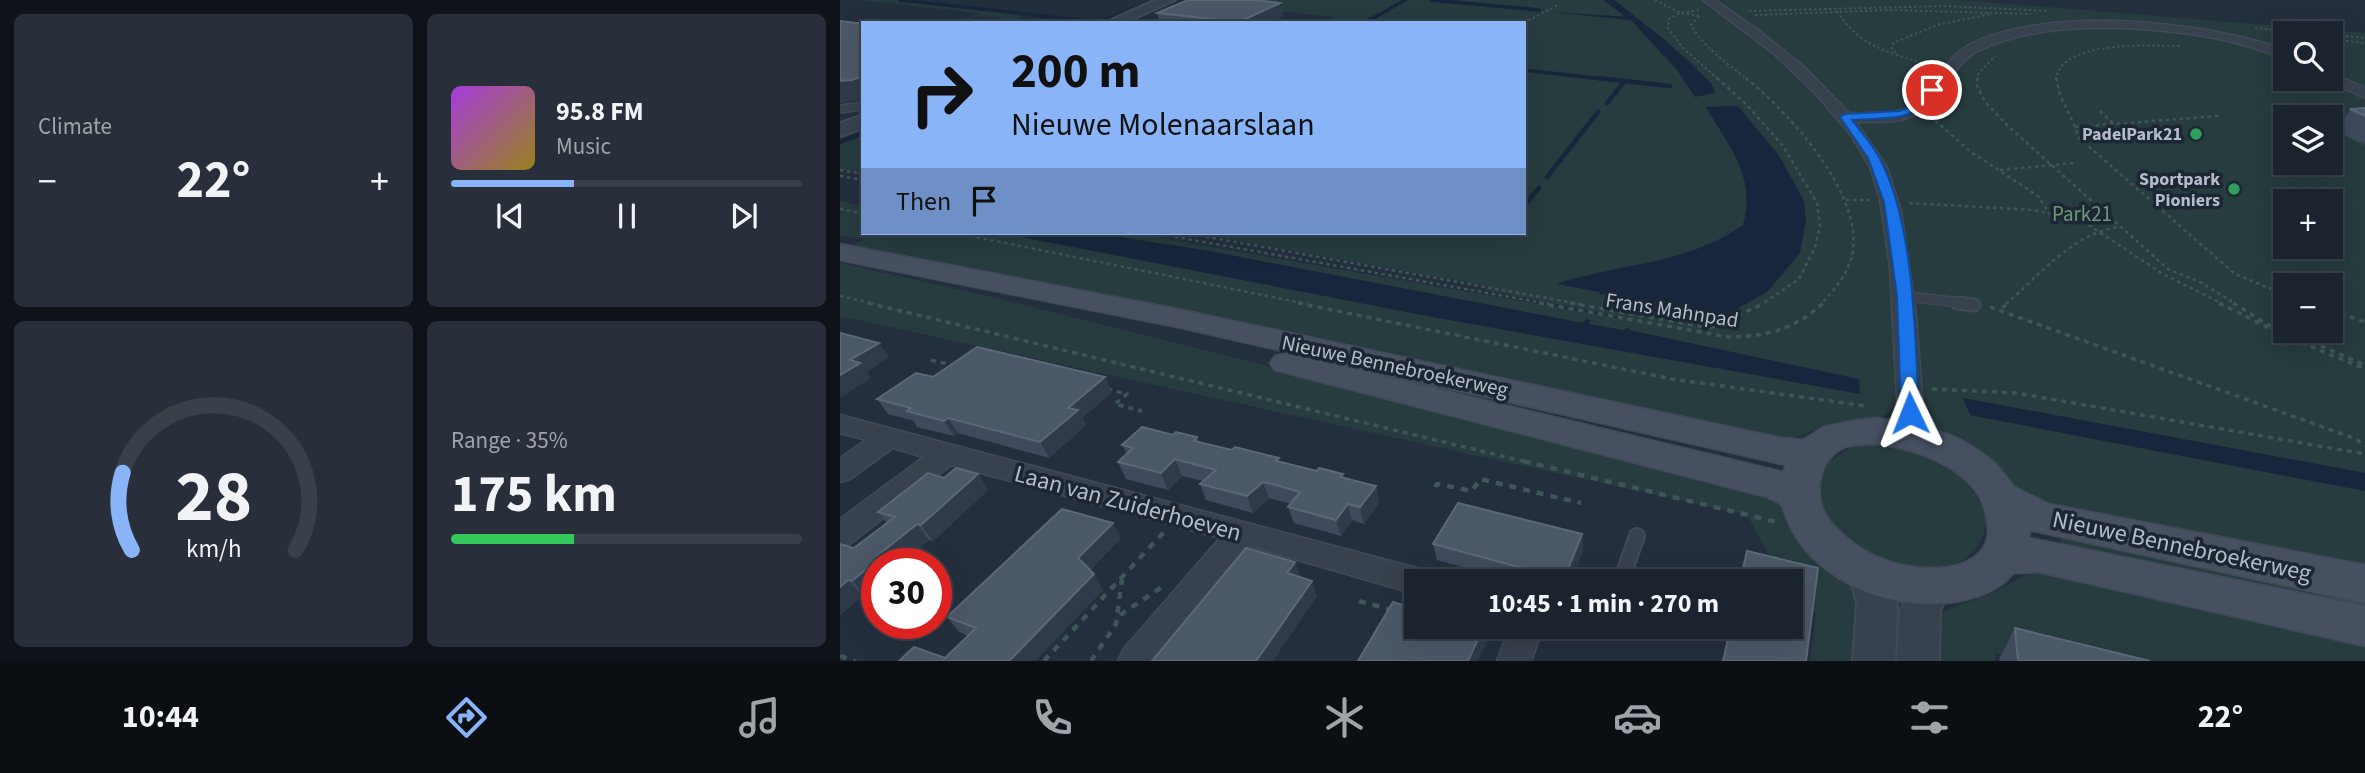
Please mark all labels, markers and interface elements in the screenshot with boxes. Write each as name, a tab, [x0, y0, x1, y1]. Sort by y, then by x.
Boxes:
map controls	[2273, 21, 2343, 343]
button: search	[2273, 21, 2343, 91]
text: 200 m	[1011, 37, 1140, 107]
icon: right	[896, 49, 987, 140]
pin	[1902, 60, 1962, 120]
icon: arrive	[1913, 71, 1951, 109]
text: 95.8 FM	[556, 93, 644, 130]
text: Nieuwe Molenaarslaan	[1011, 102, 1315, 148]
button: layers	[2273, 105, 2343, 175]
text: Climate	[38, 110, 112, 143]
place label: PadelPark21	[2082, 122, 2182, 147]
marker: PadelPark21	[2188, 126, 2204, 142]
text: Music	[556, 130, 611, 163]
text: 22°	[177, 144, 250, 218]
text: −	[38, 155, 57, 209]
text: +	[370, 155, 389, 209]
place label: Sportpark Pioniers	[2139, 167, 2220, 213]
marker: Sportpark Pioniers	[2226, 181, 2242, 197]
icon: arrive	[965, 182, 1003, 220]
text: Then	[896, 183, 951, 220]
button: +	[2273, 189, 2343, 259]
icon: previous	[491, 197, 529, 235]
icon: pause	[608, 197, 646, 235]
icon: next	[725, 197, 763, 235]
park label: Park21	[2052, 199, 2112, 229]
button: −	[2273, 273, 2343, 343]
street label: Frans Mahnpad	[1603, 285, 1741, 335]
street label: Nieuwe Bennebroekerweg	[1279, 327, 1511, 405]
position arrow	[1873, 376, 1947, 450]
text: Range · 35%	[451, 424, 568, 457]
text: 28	[175, 445, 252, 549]
street label: Laan van Zuiderhoeven	[1010, 456, 1245, 551]
text: 175 km	[451, 458, 617, 532]
street label: Nieuwe Bennebroekerweg	[2049, 502, 2315, 591]
text: km/h	[186, 531, 241, 567]
speed limit sign: 30	[861, 548, 952, 639]
text: 10:45 · 1 min · 270 m	[1488, 585, 1719, 622]
icon: directions	[442, 693, 491, 742]
icon: music	[735, 693, 784, 742]
icon: phone	[1028, 693, 1077, 742]
icon: climate	[1320, 693, 1369, 742]
icon: car	[1613, 693, 1662, 742]
icon: filters	[1905, 693, 1954, 742]
text: 10:44	[122, 694, 199, 740]
text: 22°	[2198, 694, 2243, 740]

